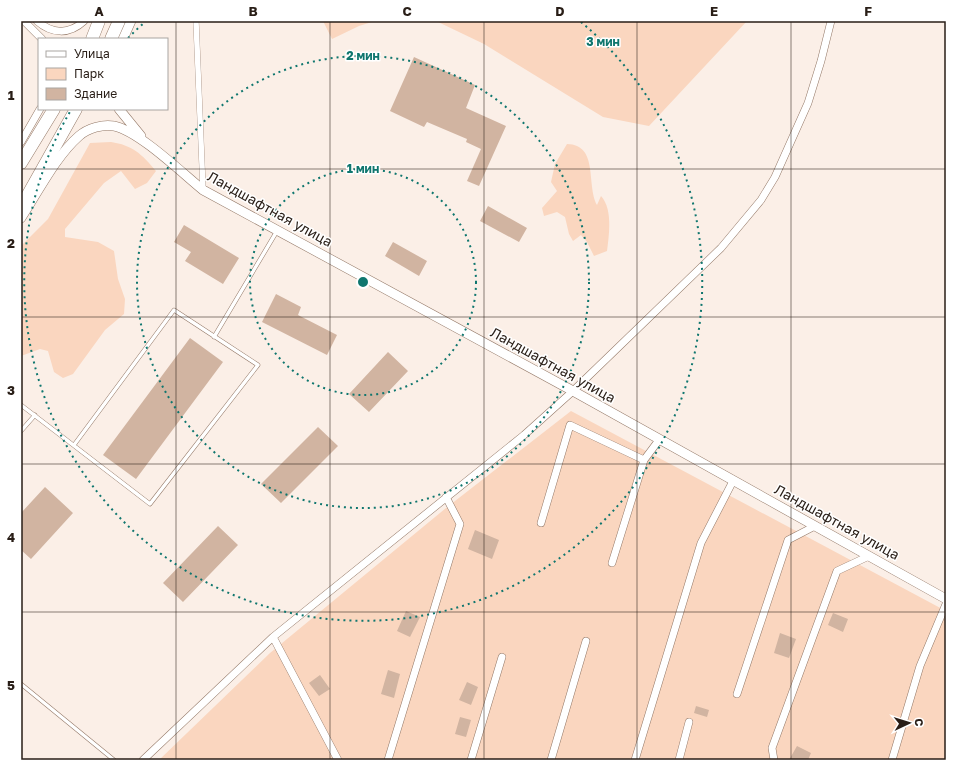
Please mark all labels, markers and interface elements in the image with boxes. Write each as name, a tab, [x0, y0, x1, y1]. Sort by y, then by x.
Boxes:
text: A	[94, 3, 104, 19]
text: B	[248, 3, 258, 19]
text: C	[402, 3, 412, 19]
text: D	[555, 3, 565, 19]
text: E	[710, 3, 718, 19]
text: F	[864, 3, 872, 19]
text: 3 мин	[586, 34, 620, 49]
legend	[38, 38, 168, 110]
text: Улица	[74, 46, 110, 61]
text: 2 мин	[346, 48, 380, 63]
text: Парк	[74, 66, 104, 81]
text: Здание	[74, 86, 117, 101]
text: 1	[8, 87, 15, 103]
text: 1 мин	[347, 161, 379, 176]
street label: Ландшафтная улица	[205, 167, 336, 250]
text: 2	[7, 235, 15, 251]
centre of rings	[356, 275, 370, 289]
street label: Ландшафтная улица	[488, 323, 619, 406]
text: 3	[7, 382, 15, 398]
street label: Ландшафтная улица	[772, 480, 903, 563]
text: 4	[7, 529, 15, 545]
text: 5	[7, 677, 15, 693]
north arrow	[889, 703, 929, 743]
text: С	[913, 718, 926, 727]

